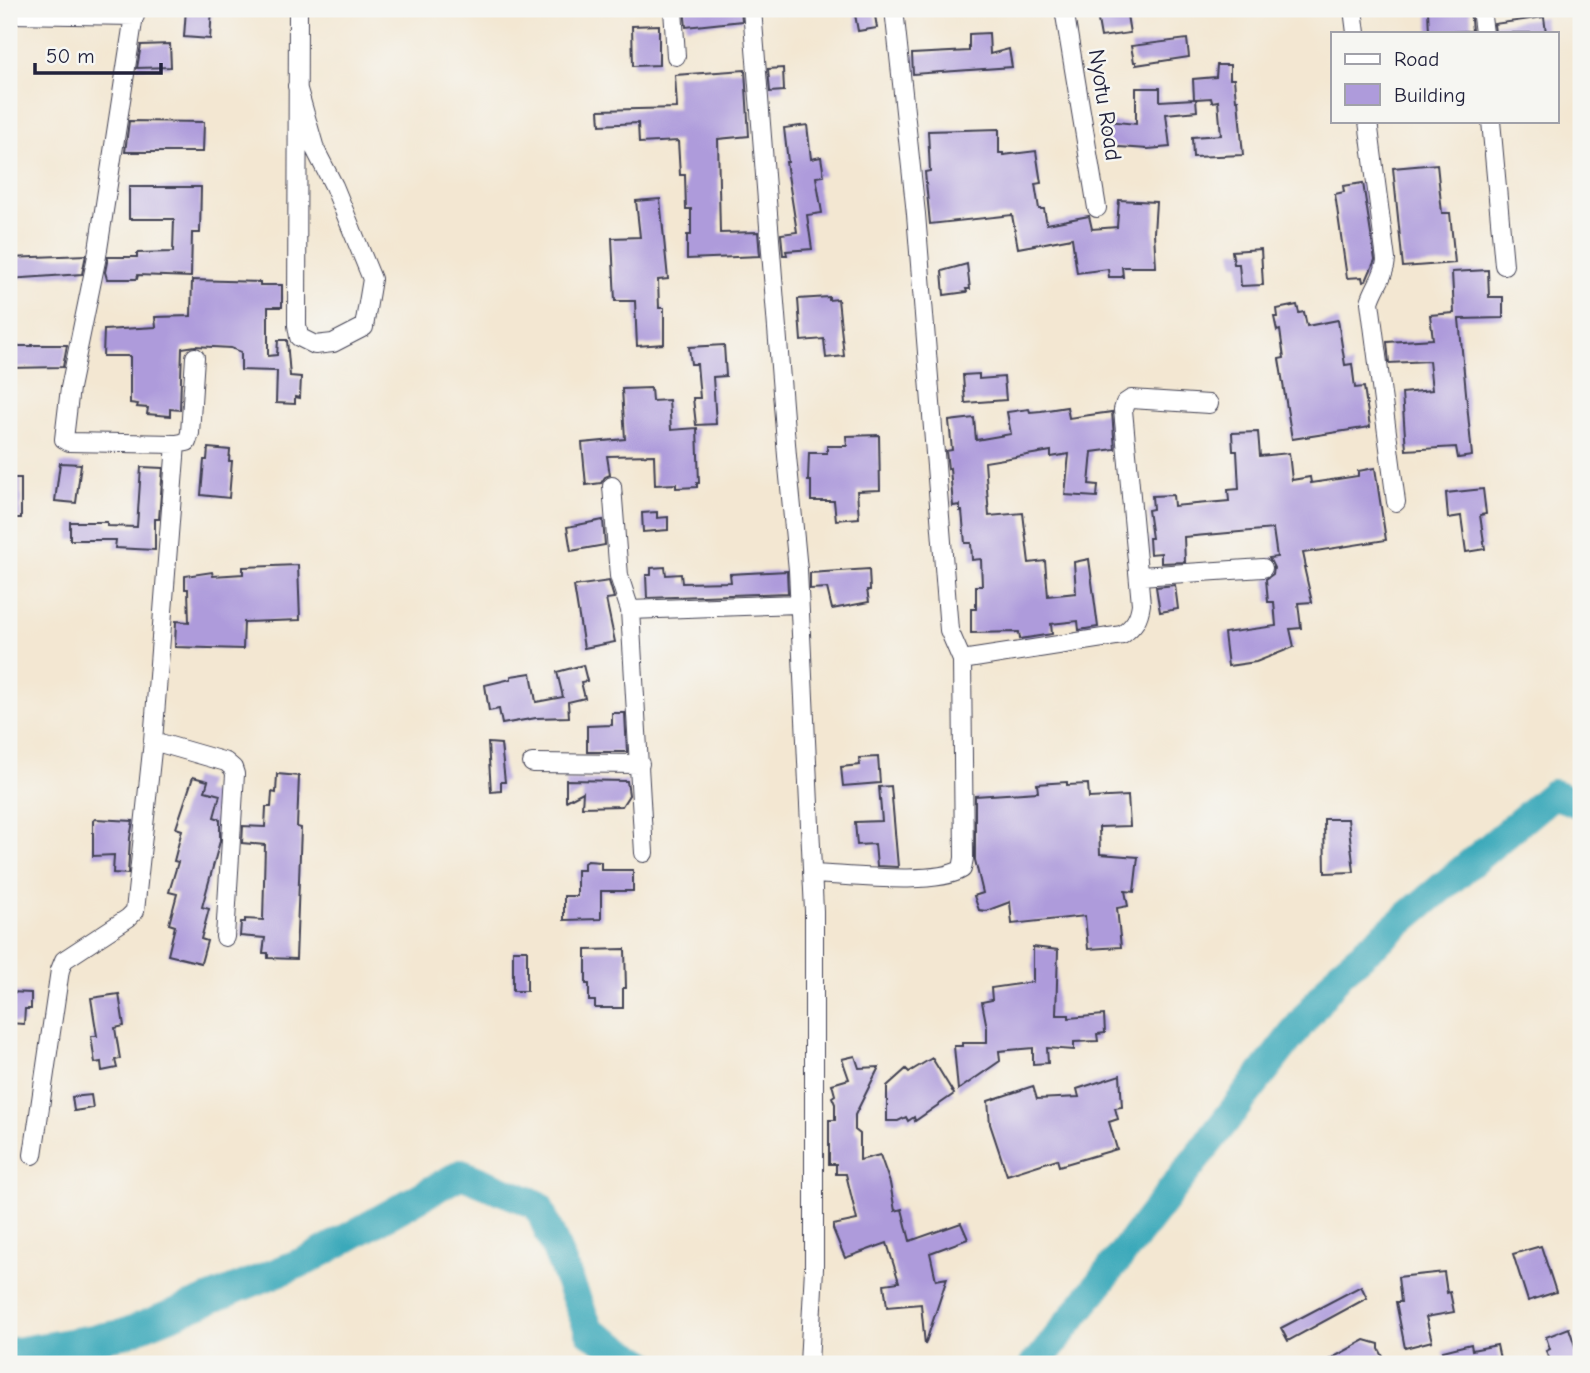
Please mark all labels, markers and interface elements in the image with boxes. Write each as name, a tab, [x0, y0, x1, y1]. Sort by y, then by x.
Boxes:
scale bar	[35, 32, 161, 76]
legend	[1331, 32, 1558, 122]
text: 50 m	[46, 44, 95, 68]
street label: Nyotu Road	[1083, 47, 1127, 163]
text: Road	[1394, 47, 1439, 71]
text: Building	[1394, 83, 1466, 107]

